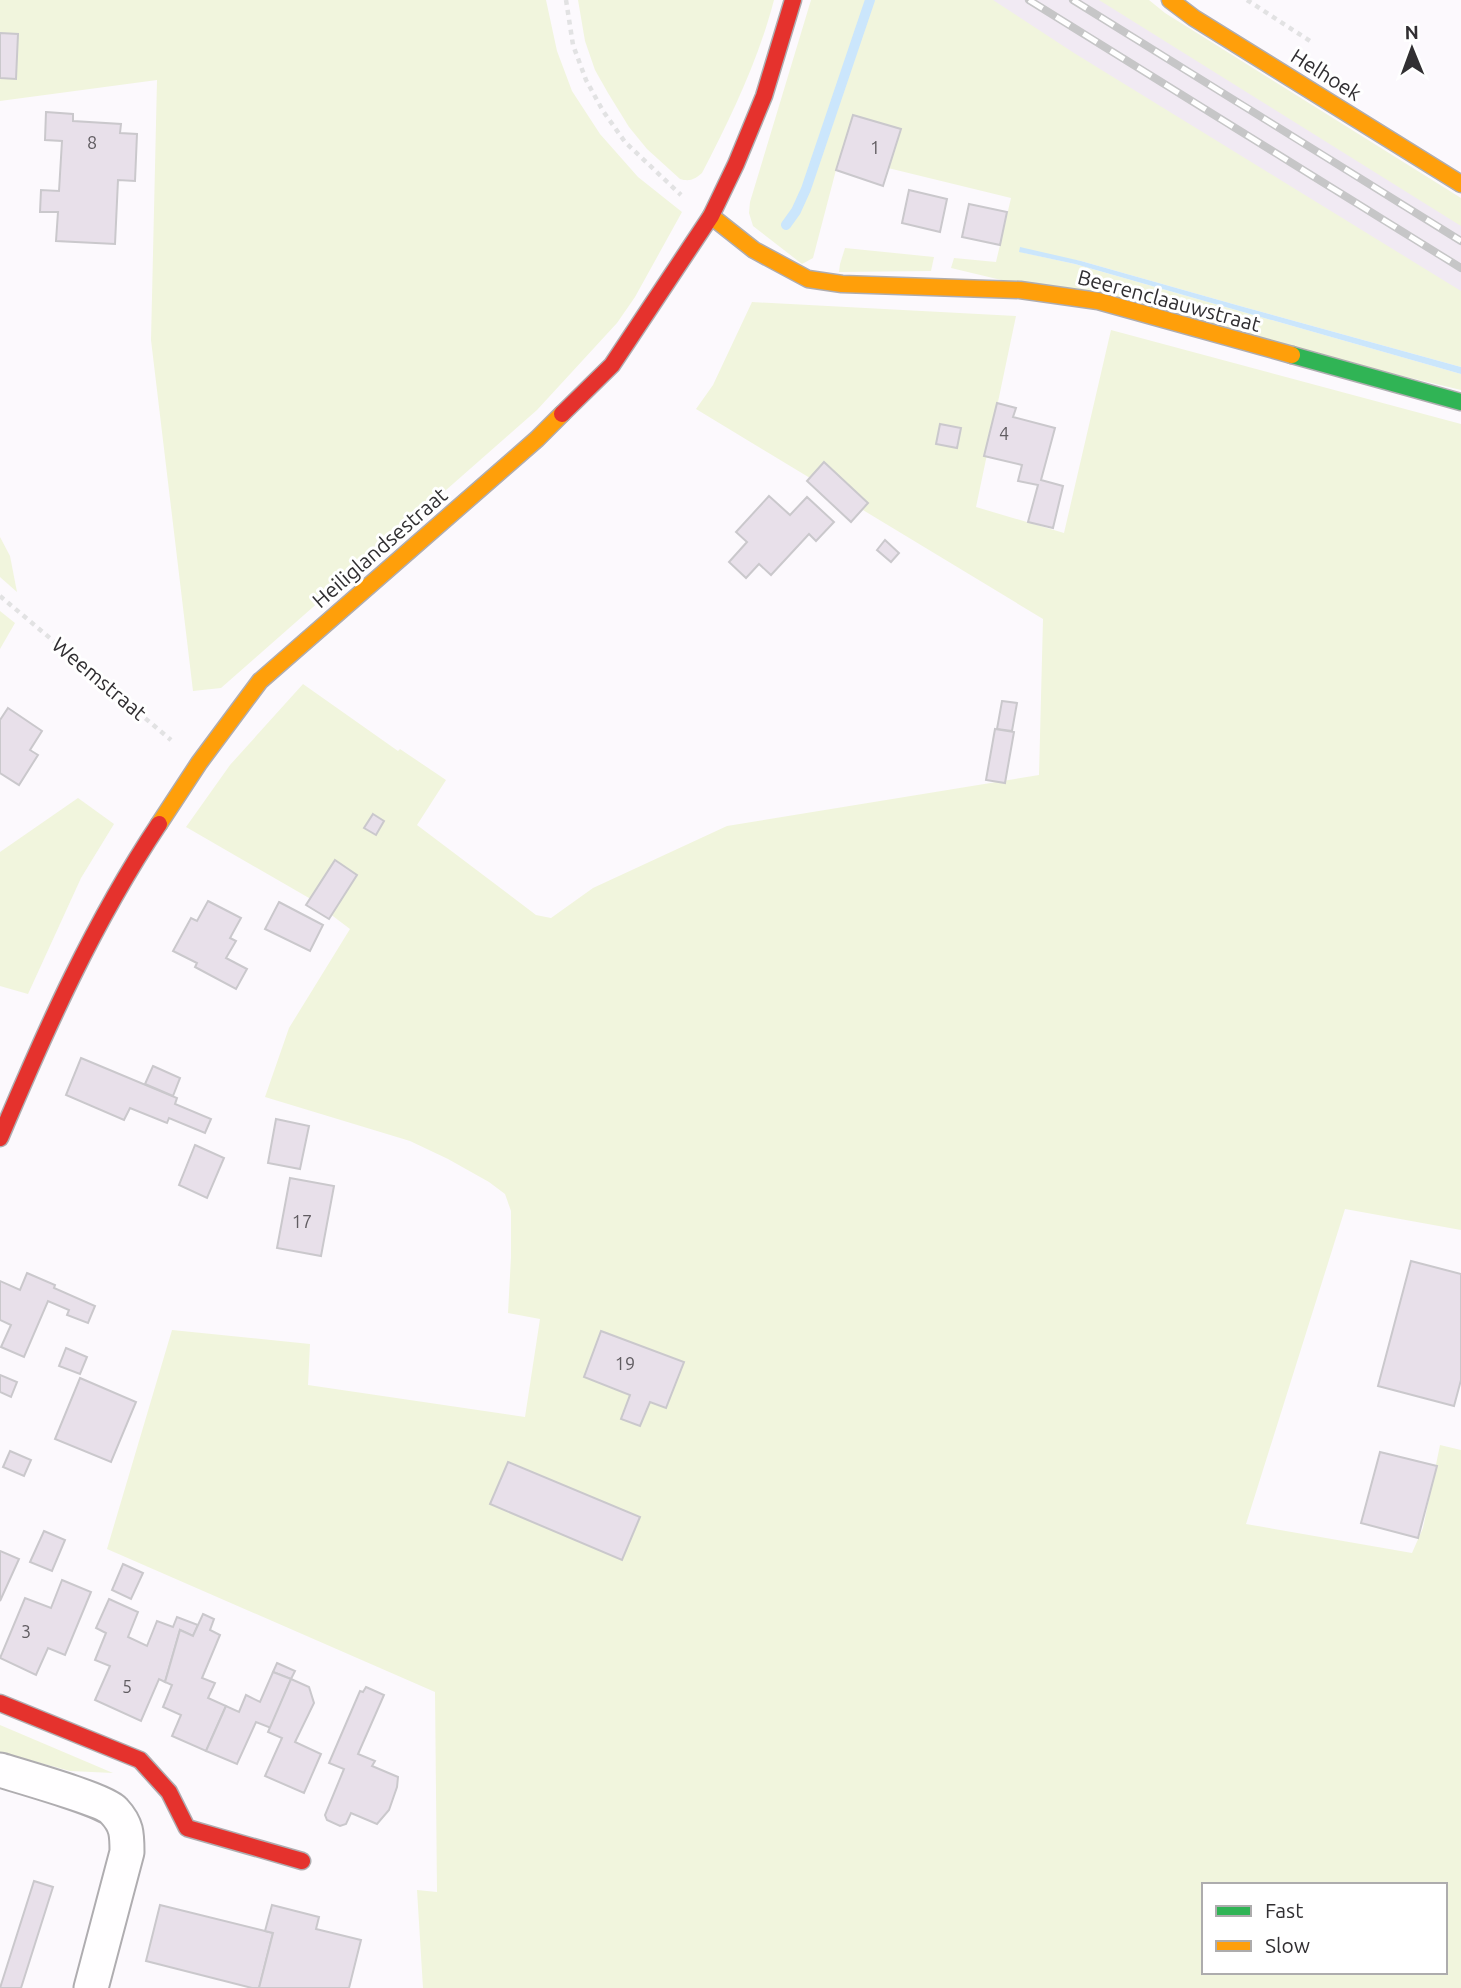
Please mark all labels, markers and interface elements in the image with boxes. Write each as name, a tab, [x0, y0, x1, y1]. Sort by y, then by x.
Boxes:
north arrow	[1377, 14, 1447, 84]
text: N	[1404, 21, 1419, 43]
street label: Helhoek	[1287, 43, 1366, 105]
house number: 8	[87, 132, 97, 152]
house number: 1	[870, 137, 880, 157]
street label: Beerenclaauwstraat	[1075, 264, 1263, 336]
house number: 4	[999, 423, 1009, 443]
street label: Heiliglandsestraat	[307, 482, 452, 612]
street label: Weemstraat	[48, 632, 152, 725]
house number: 17	[292, 1211, 312, 1231]
house number: 19	[615, 1353, 635, 1373]
house number: 3	[21, 1621, 31, 1641]
house number: 5	[122, 1676, 132, 1696]
legend	[1202, 1883, 1447, 1974]
text: Fast	[1265, 1898, 1303, 1922]
text: Slow	[1265, 1933, 1310, 1957]

